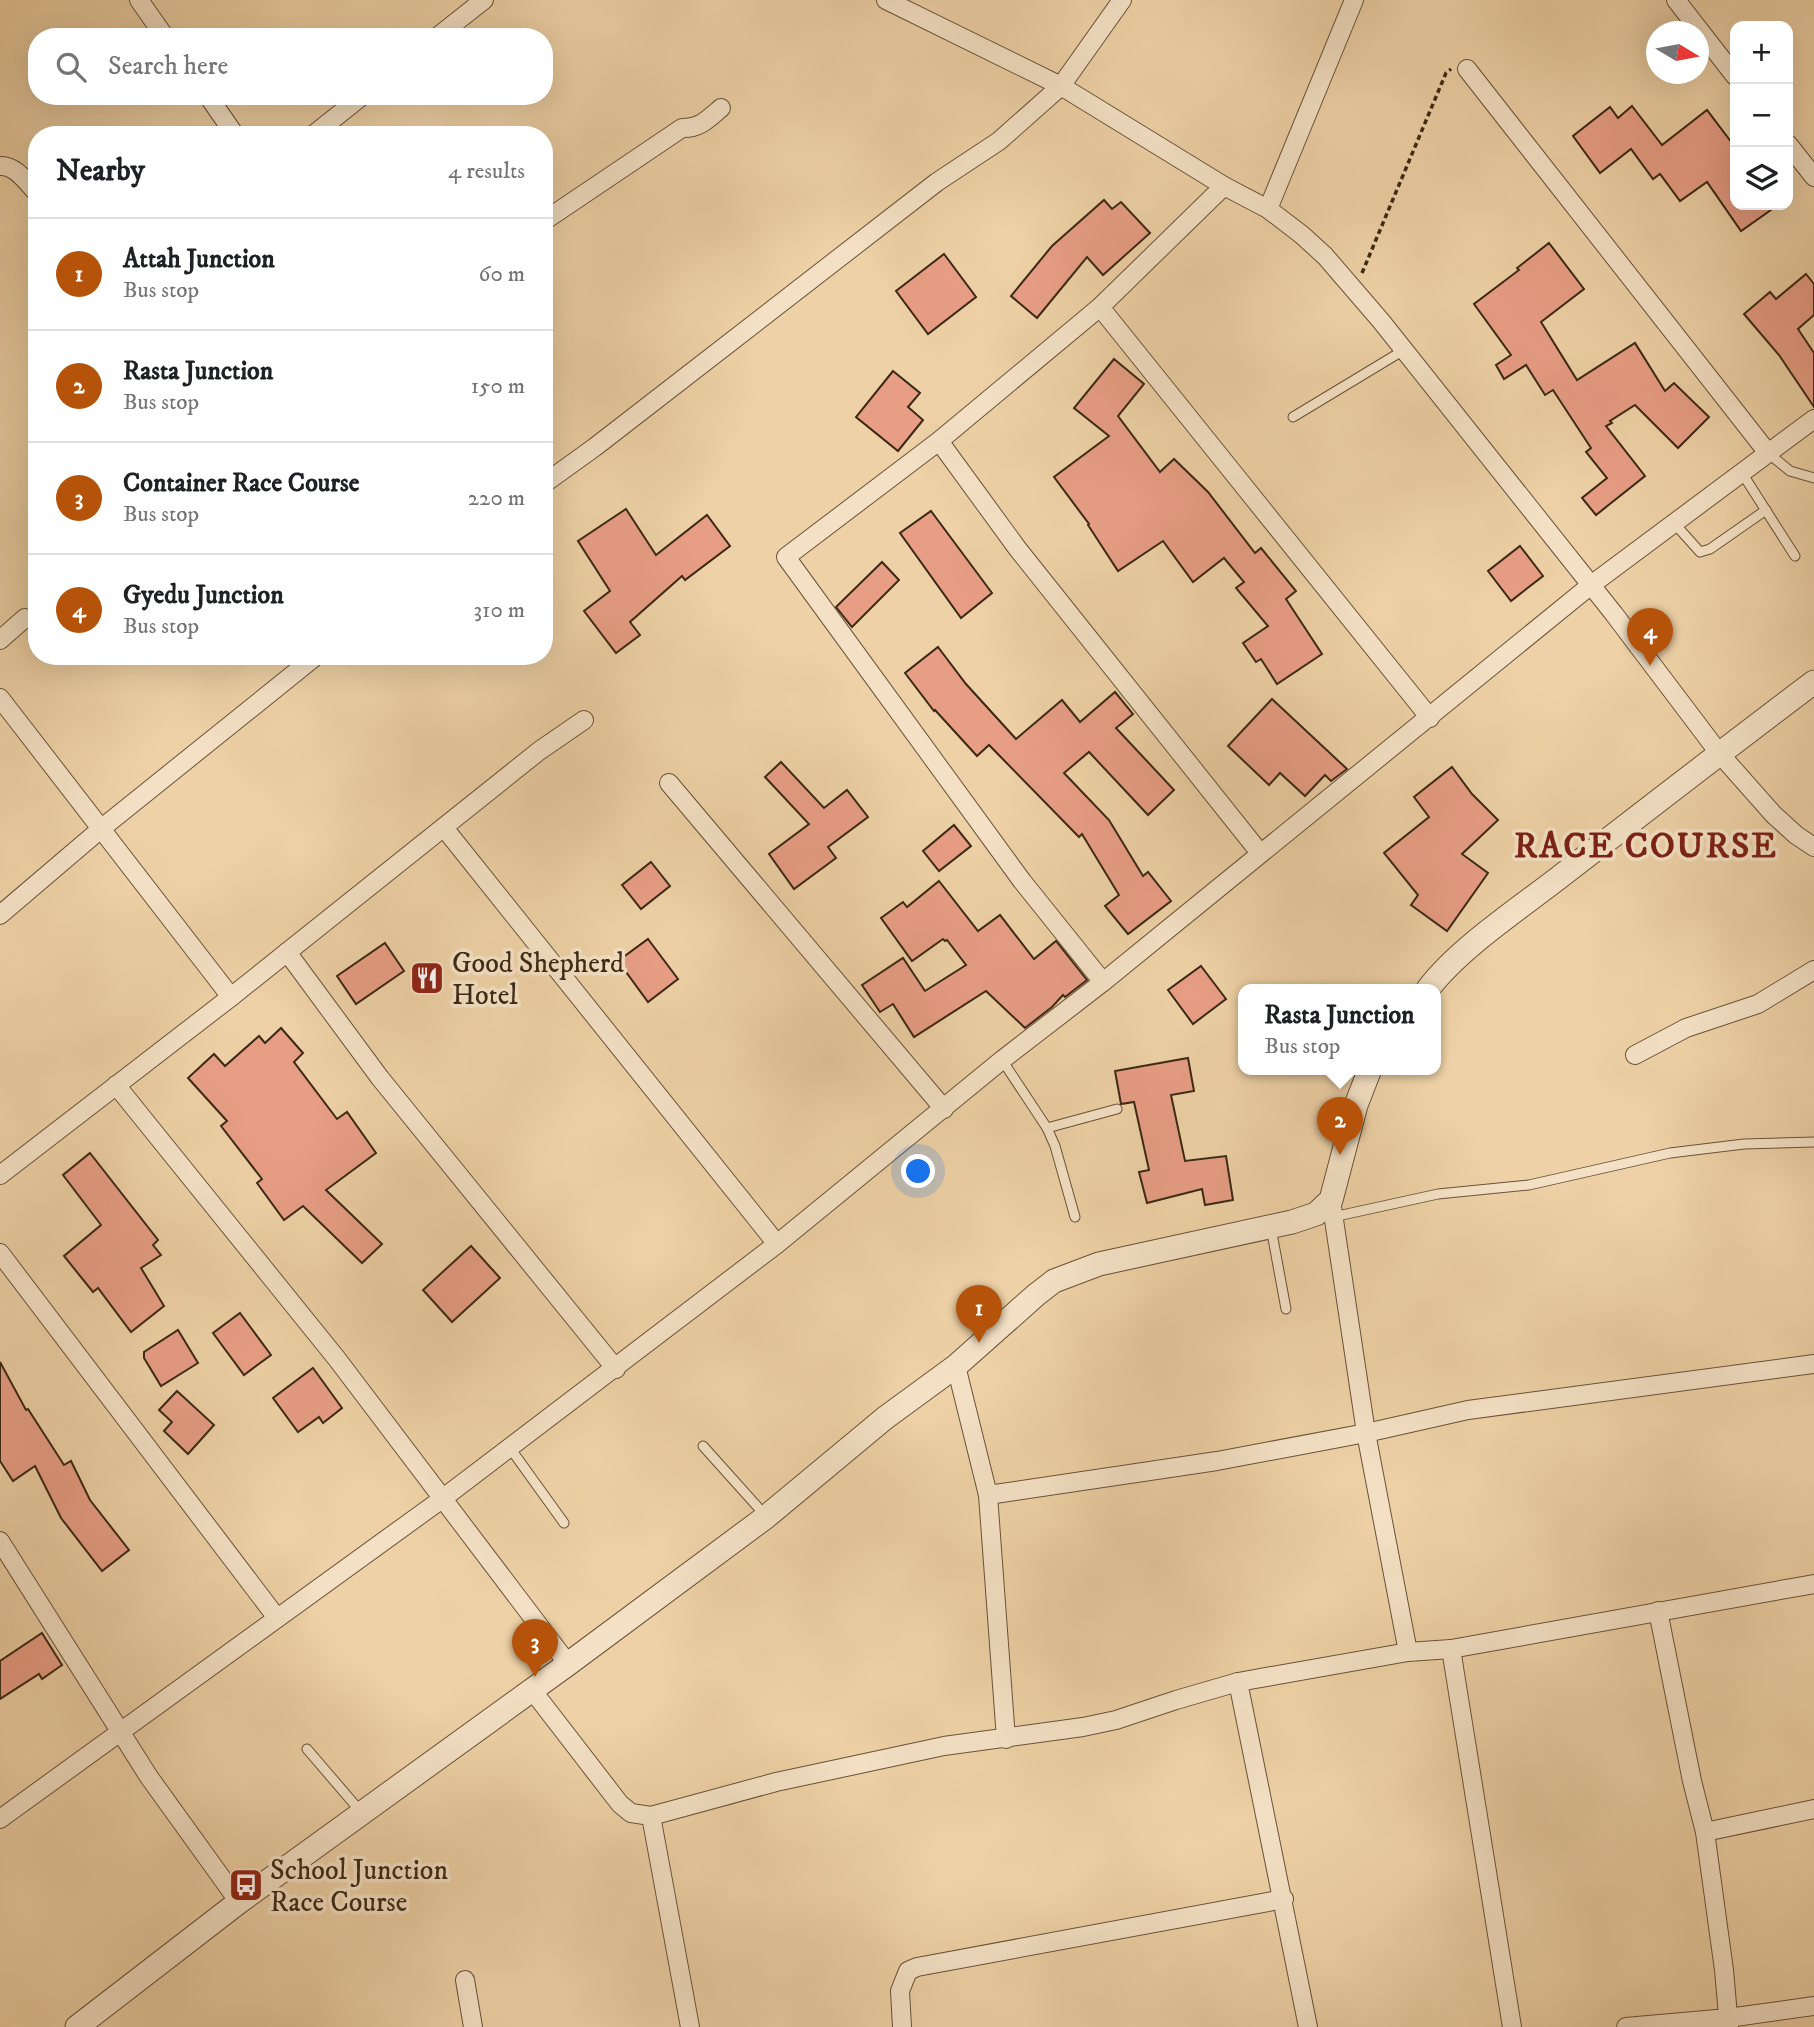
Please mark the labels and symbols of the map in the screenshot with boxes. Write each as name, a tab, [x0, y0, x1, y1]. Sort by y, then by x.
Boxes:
north arrow	[1646, 21, 1709, 84]
pin: 4	[1627, 608, 1673, 666]
district label: RACE COURSE	[1514, 825, 1778, 869]
place label: Good Shepherd Hotel	[452, 946, 624, 1013]
restaurant icon: Good Shepherd Hotel	[408, 959, 446, 997]
pin: 2	[1317, 1097, 1363, 1155]
your location	[901, 1154, 935, 1188]
pin: 1	[956, 1285, 1002, 1343]
pin: 3	[512, 1619, 558, 1677]
place label: School Junction Race Course	[270, 1853, 448, 1920]
bus stop icon: School Junction Race Course	[227, 1866, 265, 1904]

